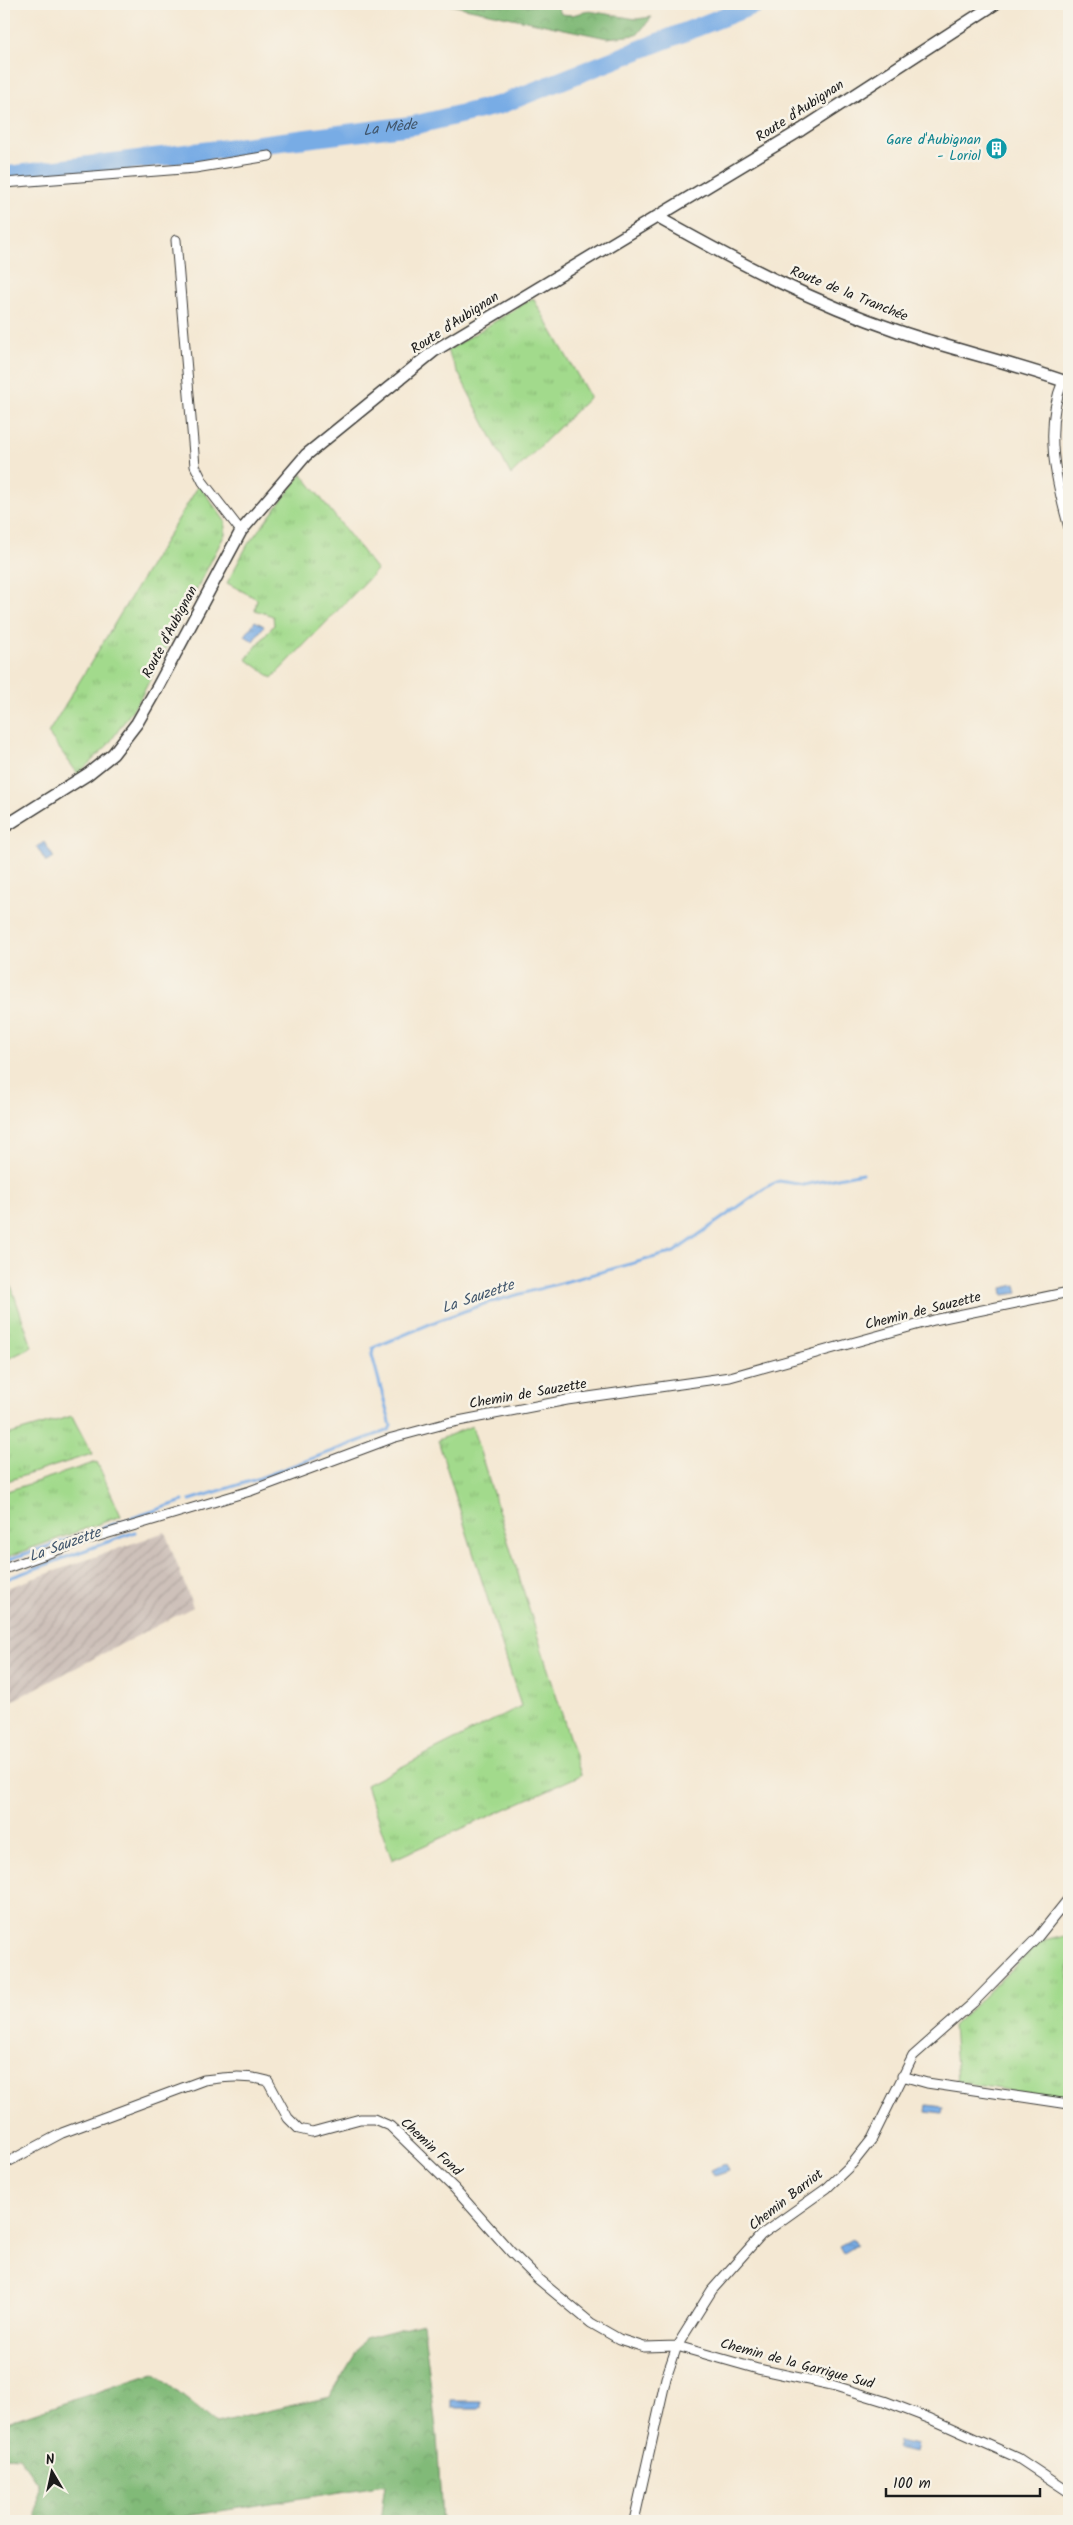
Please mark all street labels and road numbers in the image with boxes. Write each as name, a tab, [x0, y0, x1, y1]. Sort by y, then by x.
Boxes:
street label: Route d'Aubignan	[751, 74, 849, 148]
street label: Route de la Tranchée	[787, 260, 912, 328]
street label: Route d'Aubignan	[406, 286, 504, 360]
street label: Route d'Aubignan	[136, 582, 204, 682]
street label: Chemin de Sauzette	[863, 1286, 984, 1336]
street label: Chemin de Sauzette	[468, 1373, 589, 1415]
street label: Chemin Fond	[395, 2112, 468, 2182]
street label: Chemin Barriot	[744, 2163, 829, 2236]
street label: Chemin de la Garrigue Sud	[718, 2333, 877, 2395]

